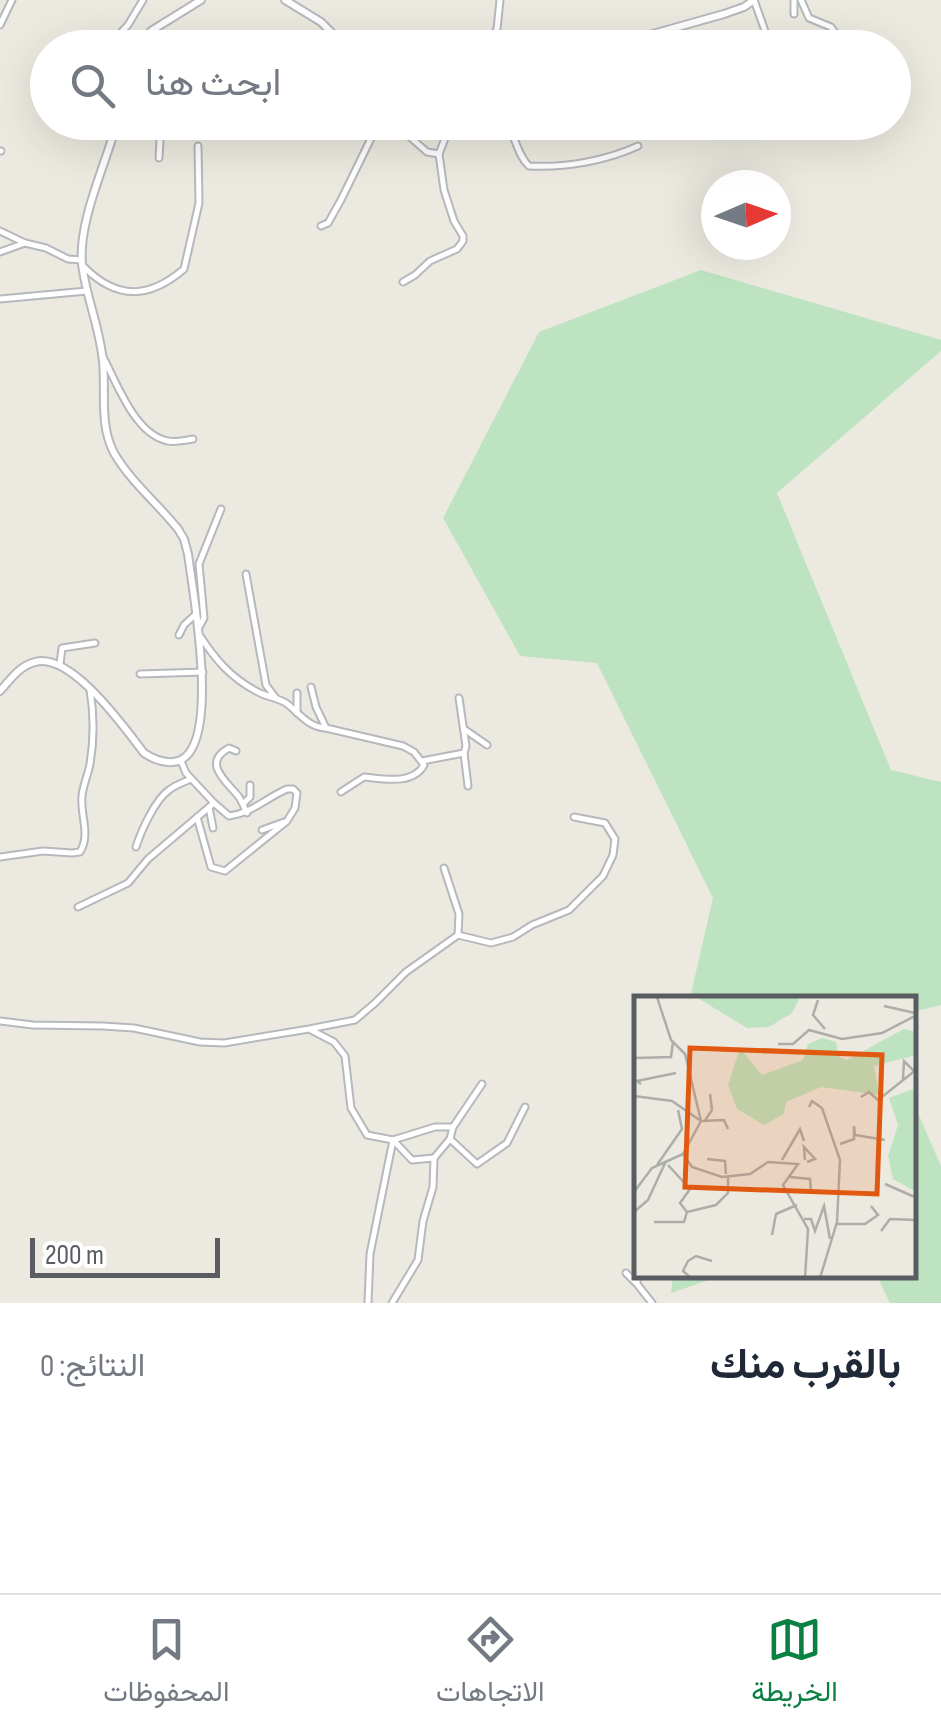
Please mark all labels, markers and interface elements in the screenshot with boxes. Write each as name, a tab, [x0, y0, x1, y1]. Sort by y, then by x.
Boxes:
search box	[30, 30, 911, 140]
icon: search	[65, 58, 120, 113]
text: ابحث هنا	[145, 61, 281, 106]
north arrow	[701, 170, 791, 260]
inset map	[634, 996, 916, 1278]
scale bar	[30, 1233, 220, 1278]
text: 200 m	[45, 1239, 104, 1272]
text: بالقرب منك	[710, 1340, 901, 1391]
text: النتائج: 0	[40, 1347, 145, 1386]
tab: المحفوظات	[103, 1612, 229, 1716]
tab: الاتجاهات	[436, 1612, 545, 1716]
tab: الخريطة	[751, 1612, 838, 1716]

